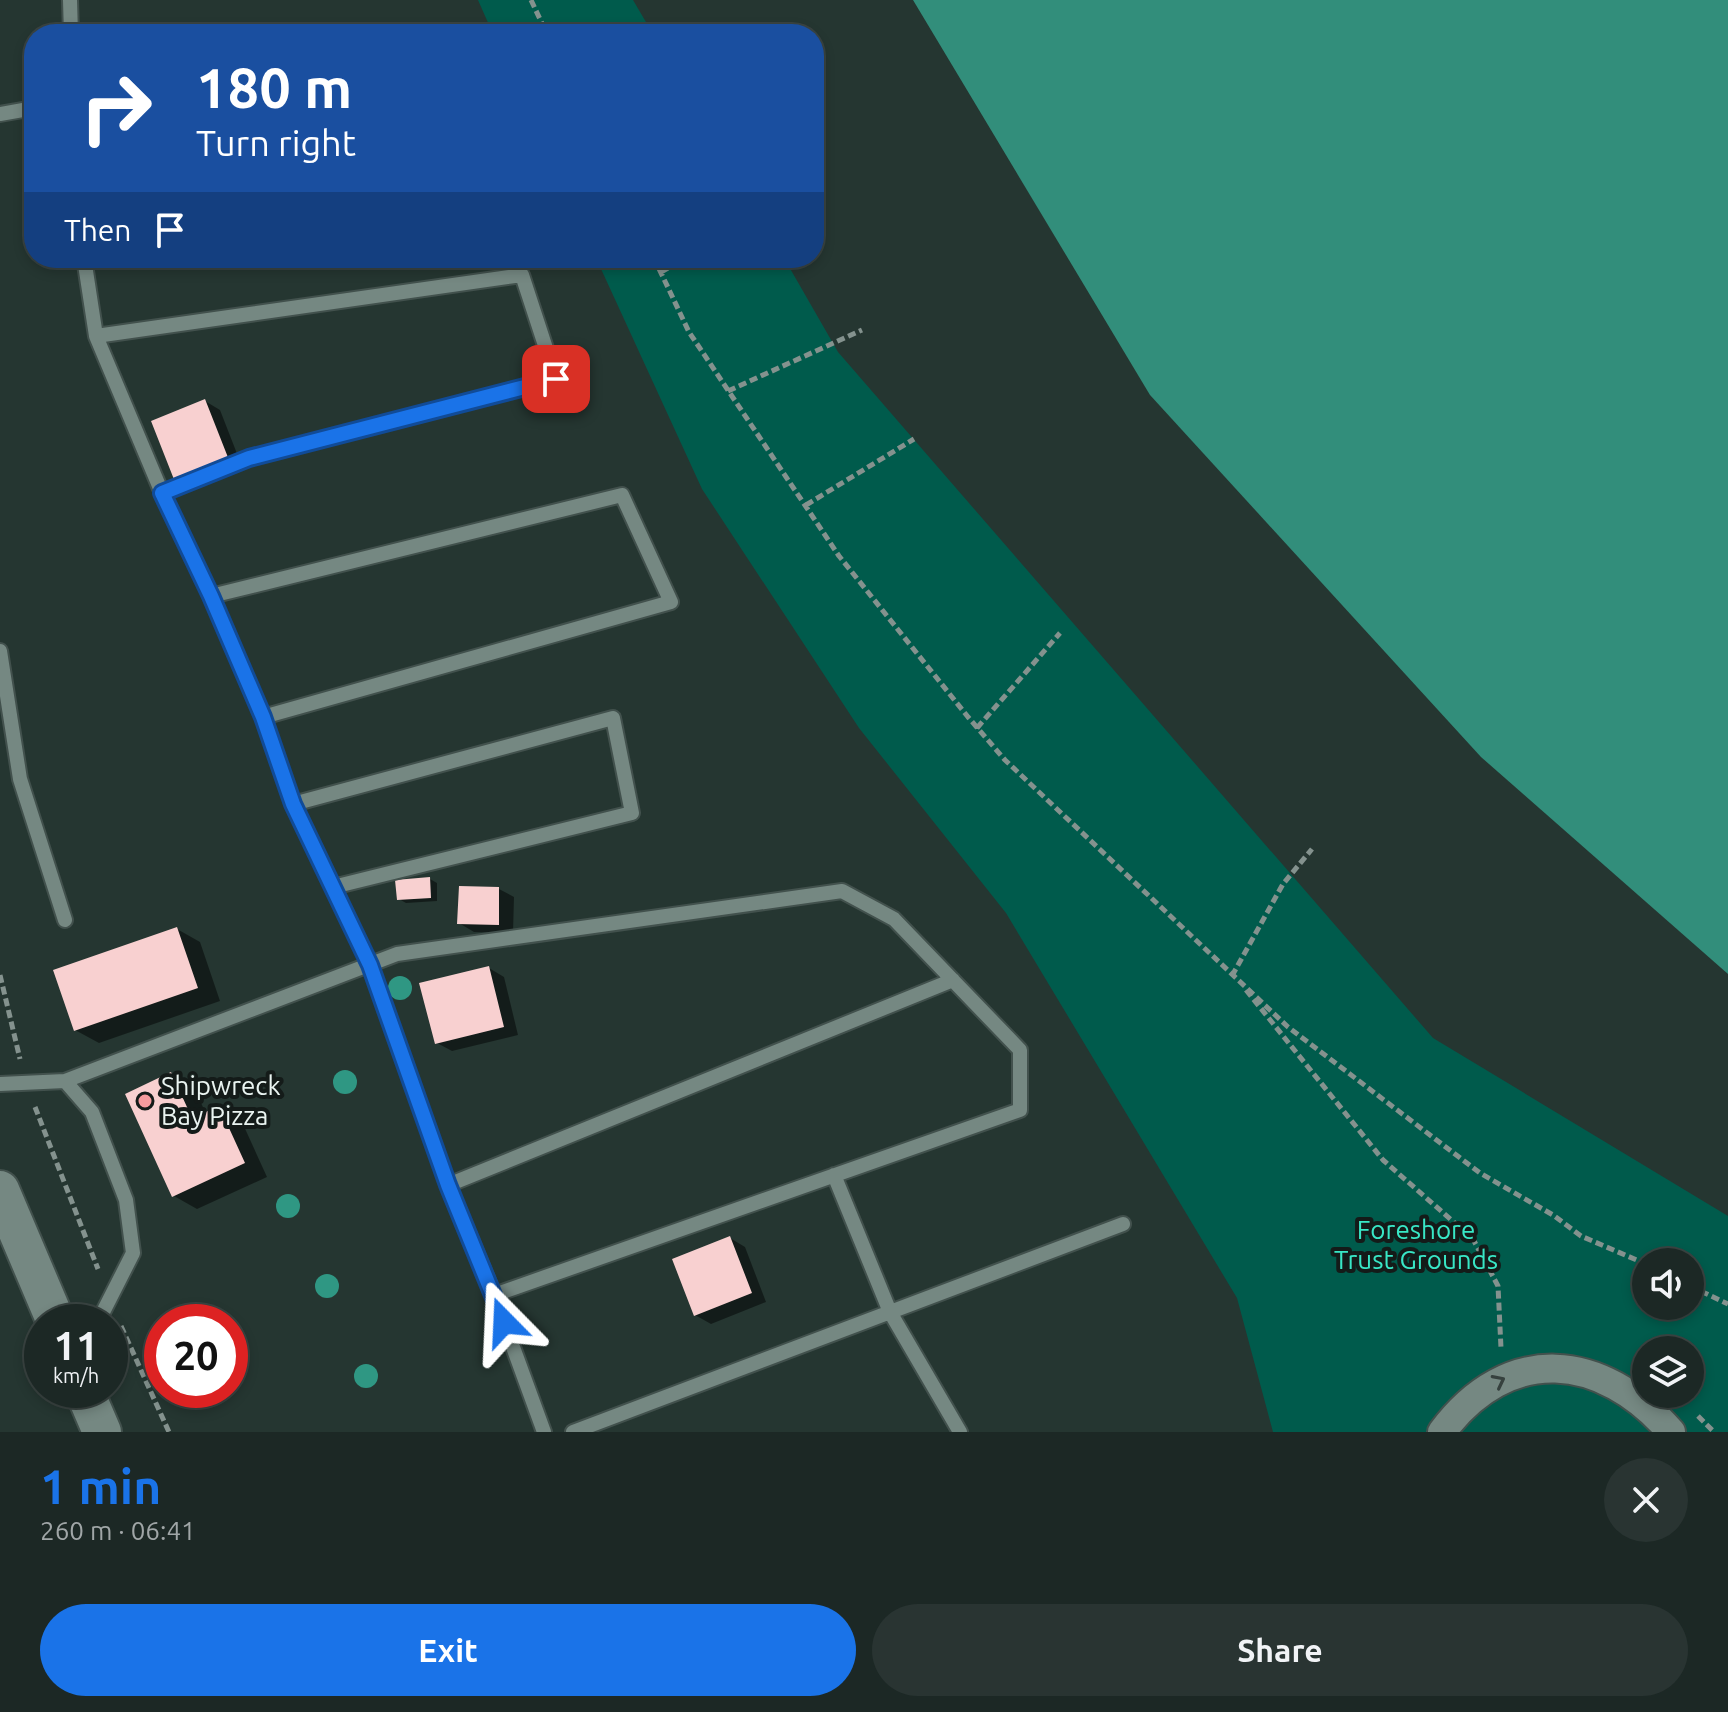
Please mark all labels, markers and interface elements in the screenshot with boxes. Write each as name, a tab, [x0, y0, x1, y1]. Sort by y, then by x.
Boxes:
icon: right	[64, 56, 168, 160]
text: 180 m	[196, 56, 352, 119]
text: Turn right	[196, 122, 356, 163]
icon: arrive	[148, 208, 192, 252]
text: Then	[64, 213, 132, 247]
pin	[522, 345, 590, 413]
icon: arrive	[534, 357, 578, 401]
place label: Shipwreck Bay Pizza	[161, 1071, 281, 1130]
marker: Shipwreck Bay Pizza	[136, 1092, 154, 1110]
park label: Foreshore Trust Grounds	[1334, 1215, 1498, 1274]
map controls	[1632, 1248, 1704, 1408]
button: sound	[1632, 1248, 1704, 1320]
position arrow	[462, 1280, 546, 1364]
speed limit sign: 20	[144, 1304, 248, 1408]
text: 11	[53, 1323, 99, 1368]
button: layers	[1632, 1336, 1704, 1408]
text: km/h	[53, 1364, 99, 1387]
one-way arrow	[1491, 1376, 1506, 1391]
button: close	[1604, 1458, 1688, 1542]
text: 1 min	[40, 1459, 161, 1513]
text: 260 m · 06:41	[40, 1516, 196, 1545]
button: Exit	[40, 1604, 856, 1696]
button: Share	[872, 1604, 1688, 1696]

